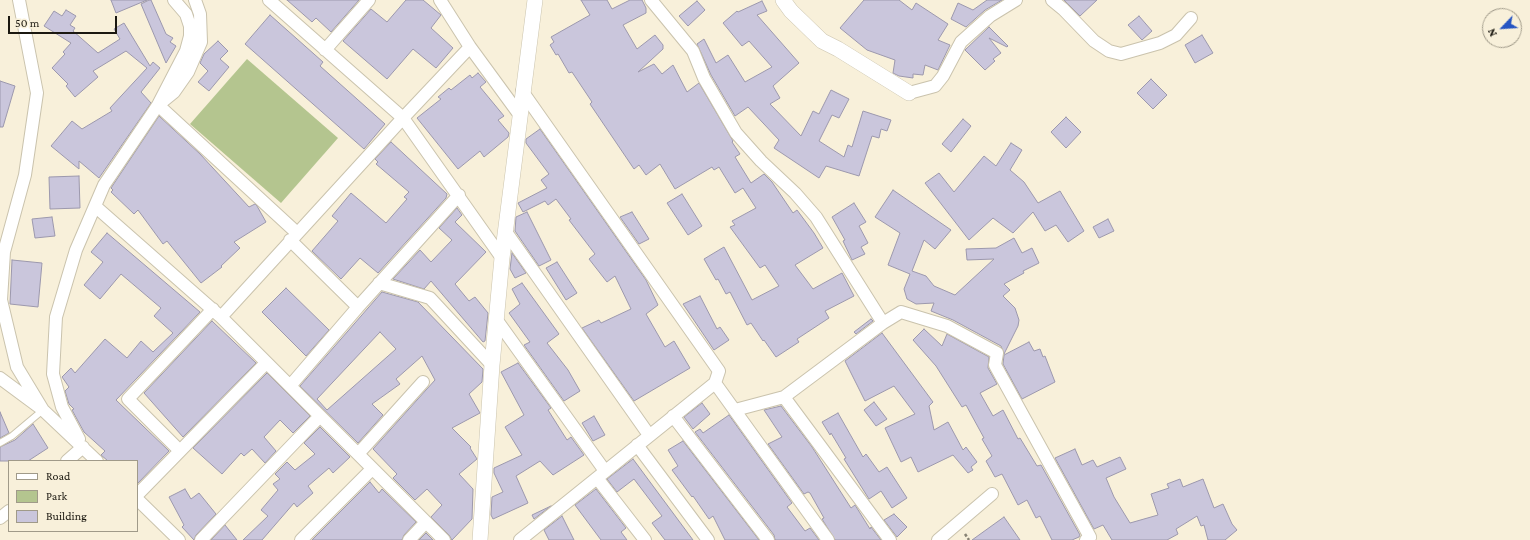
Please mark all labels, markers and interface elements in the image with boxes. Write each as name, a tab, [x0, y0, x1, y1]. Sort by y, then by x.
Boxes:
scale bar	[10, 8, 119, 34]
north arrow	[1482, 8, 1522, 48]
text: 50 m	[15, 16, 39, 30]
text: N	[1485, 27, 1499, 39]
legend	[8, 460, 138, 532]
text: Road	[46, 469, 70, 483]
text: Park	[46, 489, 67, 503]
text: Building	[46, 509, 87, 523]

